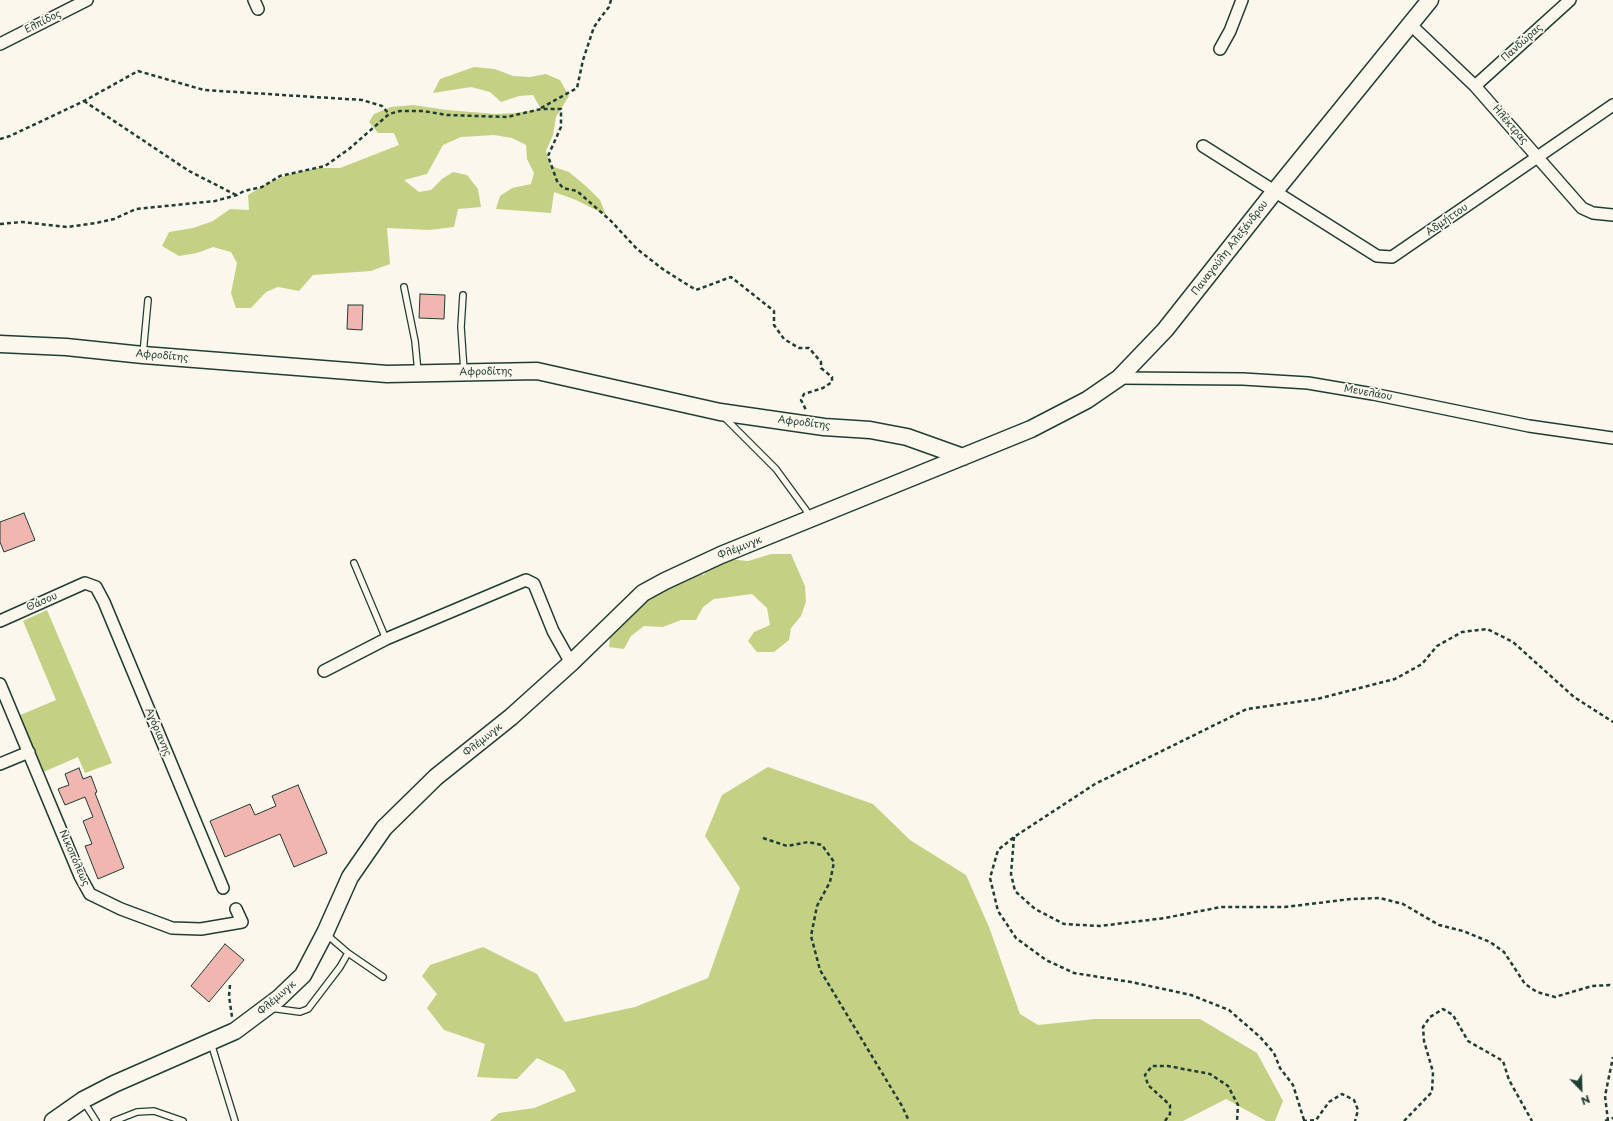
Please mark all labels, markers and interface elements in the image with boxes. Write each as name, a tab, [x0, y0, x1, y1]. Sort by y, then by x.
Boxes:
street label: Ελπίδος	[23, 8, 63, 36]
street label: Πανδώρας	[1499, 22, 1545, 64]
street label: Ηλέκτρας	[1490, 103, 1530, 147]
street label: Παναγούλη Αλεξάνδρου	[1189, 198, 1271, 298]
street label: Αδμήττου	[1424, 201, 1470, 239]
street label: Αφροδίτης	[135, 348, 189, 364]
street label: Αφροδίτης	[459, 366, 513, 378]
street label: Μενελάου	[1343, 383, 1393, 403]
street label: Αφροδίτης	[777, 414, 831, 432]
street label: Φλέμινγκ	[716, 534, 764, 562]
street label: Θάσου	[25, 590, 59, 614]
street label: Αγόριανης	[142, 706, 174, 758]
street label: Φλέμινγκ	[461, 721, 505, 759]
street label: Νικοπόλεως	[56, 828, 92, 888]
street label: Φλέμινγκ	[255, 978, 299, 1018]
north arrow	[1561, 1069, 1601, 1109]
text: N	[1579, 1091, 1593, 1110]

